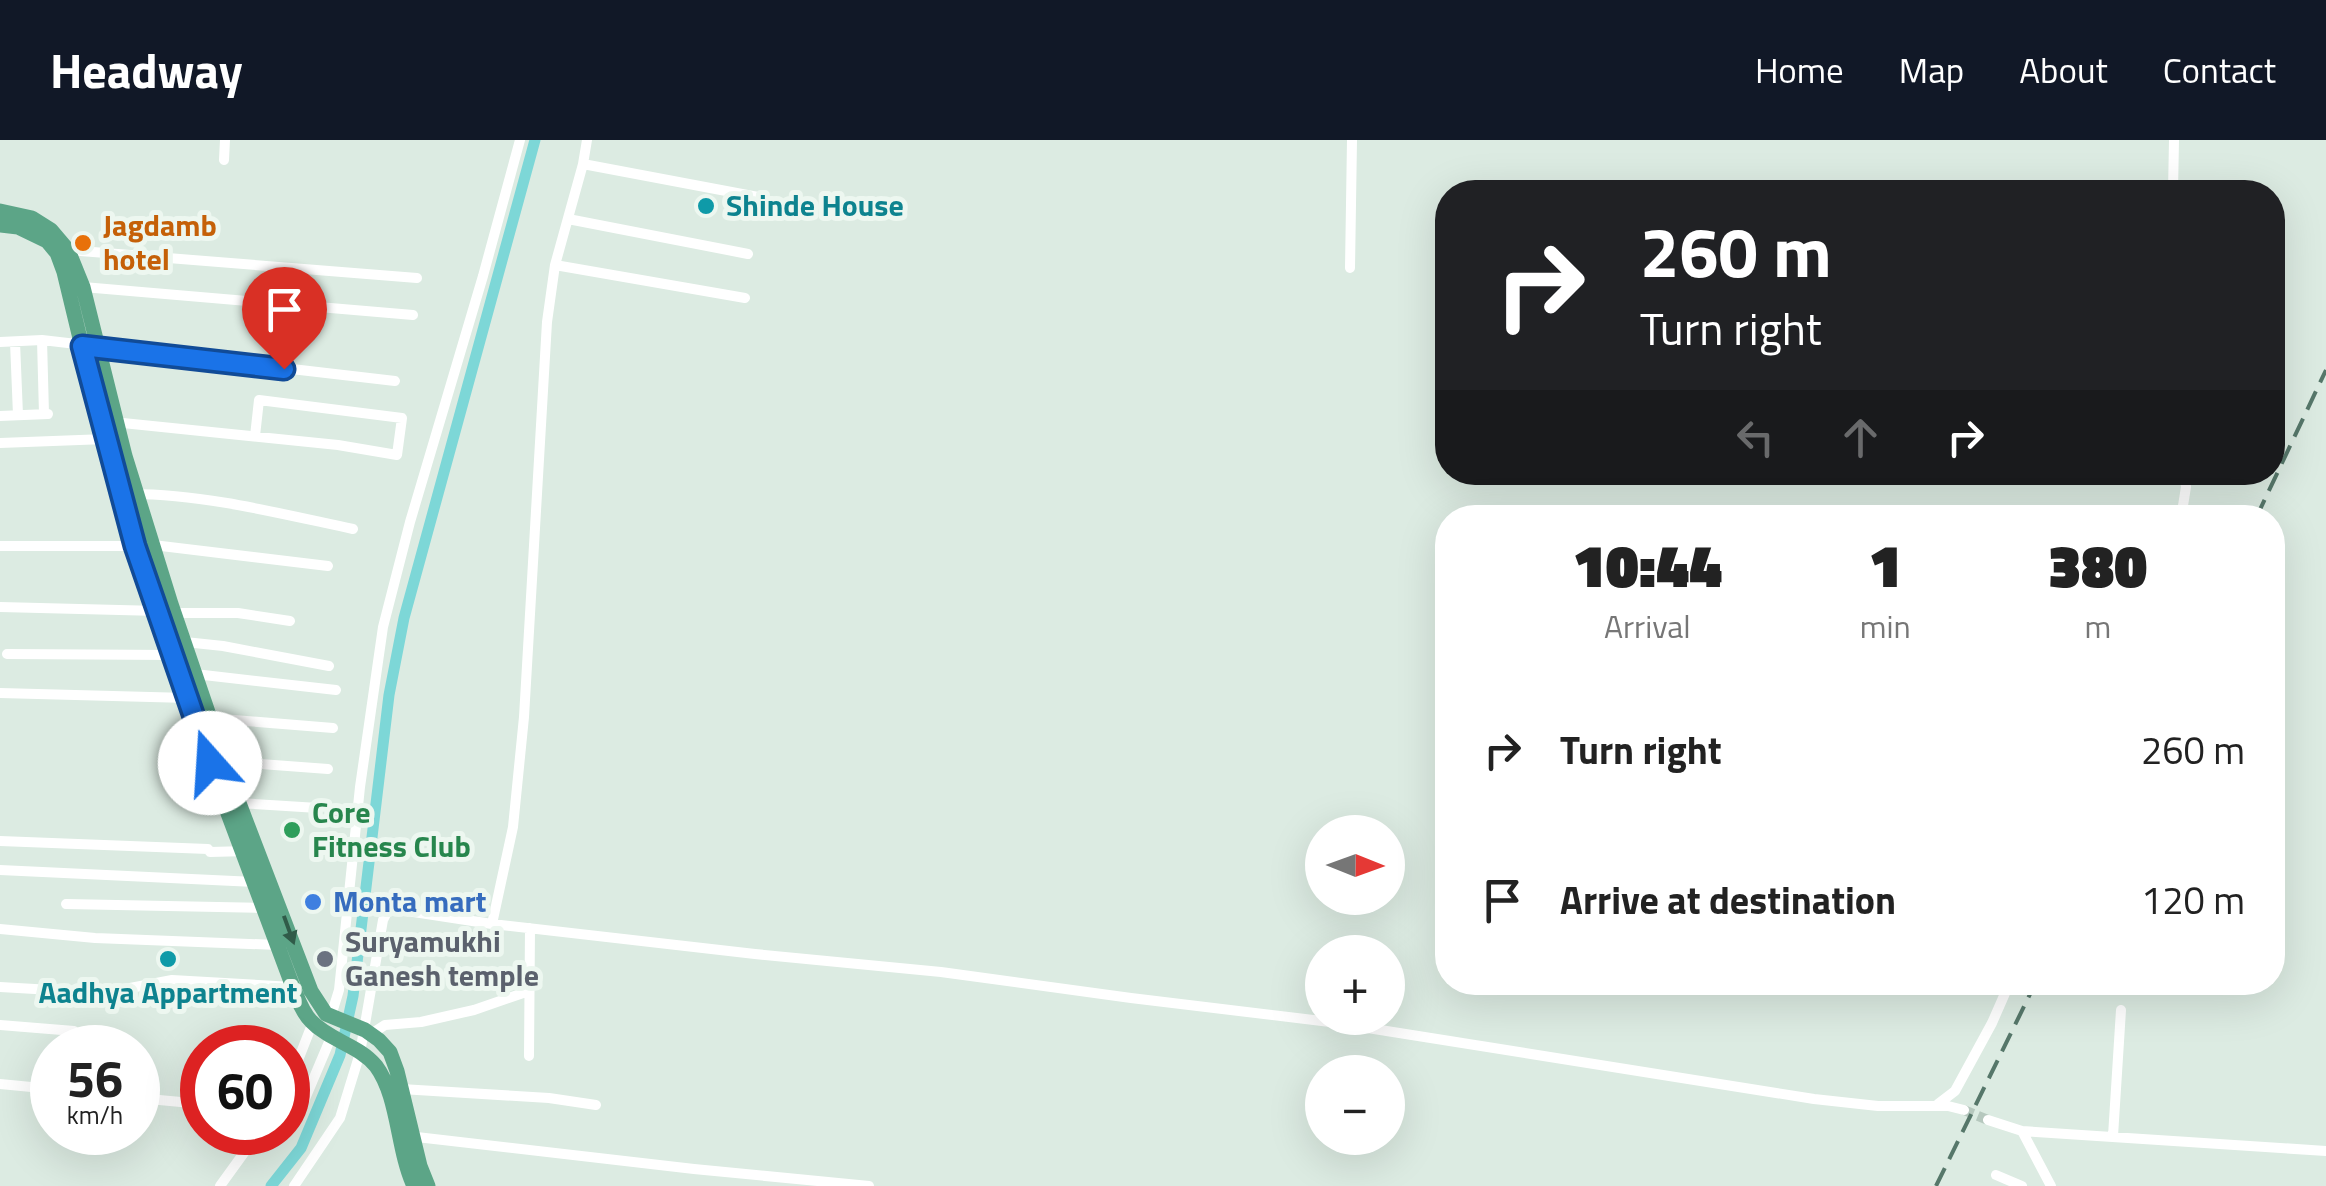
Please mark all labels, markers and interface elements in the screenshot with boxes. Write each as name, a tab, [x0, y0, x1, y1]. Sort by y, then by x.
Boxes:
text: Headway	[50, 34, 243, 107]
text: Home	[1755, 43, 1844, 97]
text: Map	[1899, 43, 1964, 97]
text: About	[2019, 43, 2108, 97]
text: Contact	[2163, 43, 2276, 97]
place label: Shinde House	[726, 182, 904, 228]
marker: Shinde House	[695, 195, 717, 217]
text: 260 m	[1640, 198, 1832, 304]
place label: Jagdamb hotel	[103, 202, 217, 282]
icon: right	[1475, 220, 1605, 350]
marker: Jagdamb hotel	[72, 232, 94, 254]
pin	[242, 267, 327, 370]
icon: arrive	[257, 282, 312, 337]
text: Turn right	[1640, 294, 1822, 362]
icon: left	[1728, 410, 1783, 465]
icon: ahead	[1833, 410, 1888, 465]
icon: right	[1938, 410, 1993, 465]
text: 10:44	[1573, 519, 1722, 610]
text: 1	[1869, 519, 1902, 610]
text: 380	[2048, 519, 2147, 610]
text: Arrival	[1604, 602, 1691, 650]
text: min	[1860, 602, 1911, 650]
text: m	[2084, 602, 2111, 650]
position arrow	[158, 711, 262, 815]
text: Turn right	[1560, 721, 1722, 779]
text: 260 m	[2141, 721, 2245, 779]
icon: right	[1475, 723, 1530, 778]
place label: Core Fitness Club	[312, 789, 471, 869]
north arrow	[1305, 815, 1405, 915]
map controls	[1305, 815, 1405, 1155]
marker: Core Fitness Club	[281, 819, 303, 841]
text: Arrive at destination	[1560, 871, 1896, 929]
text: 120 m	[2141, 871, 2245, 929]
icon: arrive	[1475, 873, 1530, 928]
place label: Monta mart	[333, 878, 487, 924]
marker: Monta mart	[302, 891, 324, 913]
one-way arrow	[282, 916, 297, 946]
place label: Suryamukhi Ganesh temple	[345, 918, 539, 998]
button: +	[1305, 935, 1405, 1035]
marker: Aadhya Appartment	[157, 948, 179, 970]
marker: Suryamukhi Ganesh temple	[314, 948, 336, 970]
place label: Aadhya Appartment	[38, 969, 298, 1015]
speed limit sign: 60	[180, 1025, 310, 1155]
text: 56	[67, 1040, 123, 1116]
button: −	[1305, 1055, 1405, 1155]
text: km/h	[67, 1096, 123, 1134]

